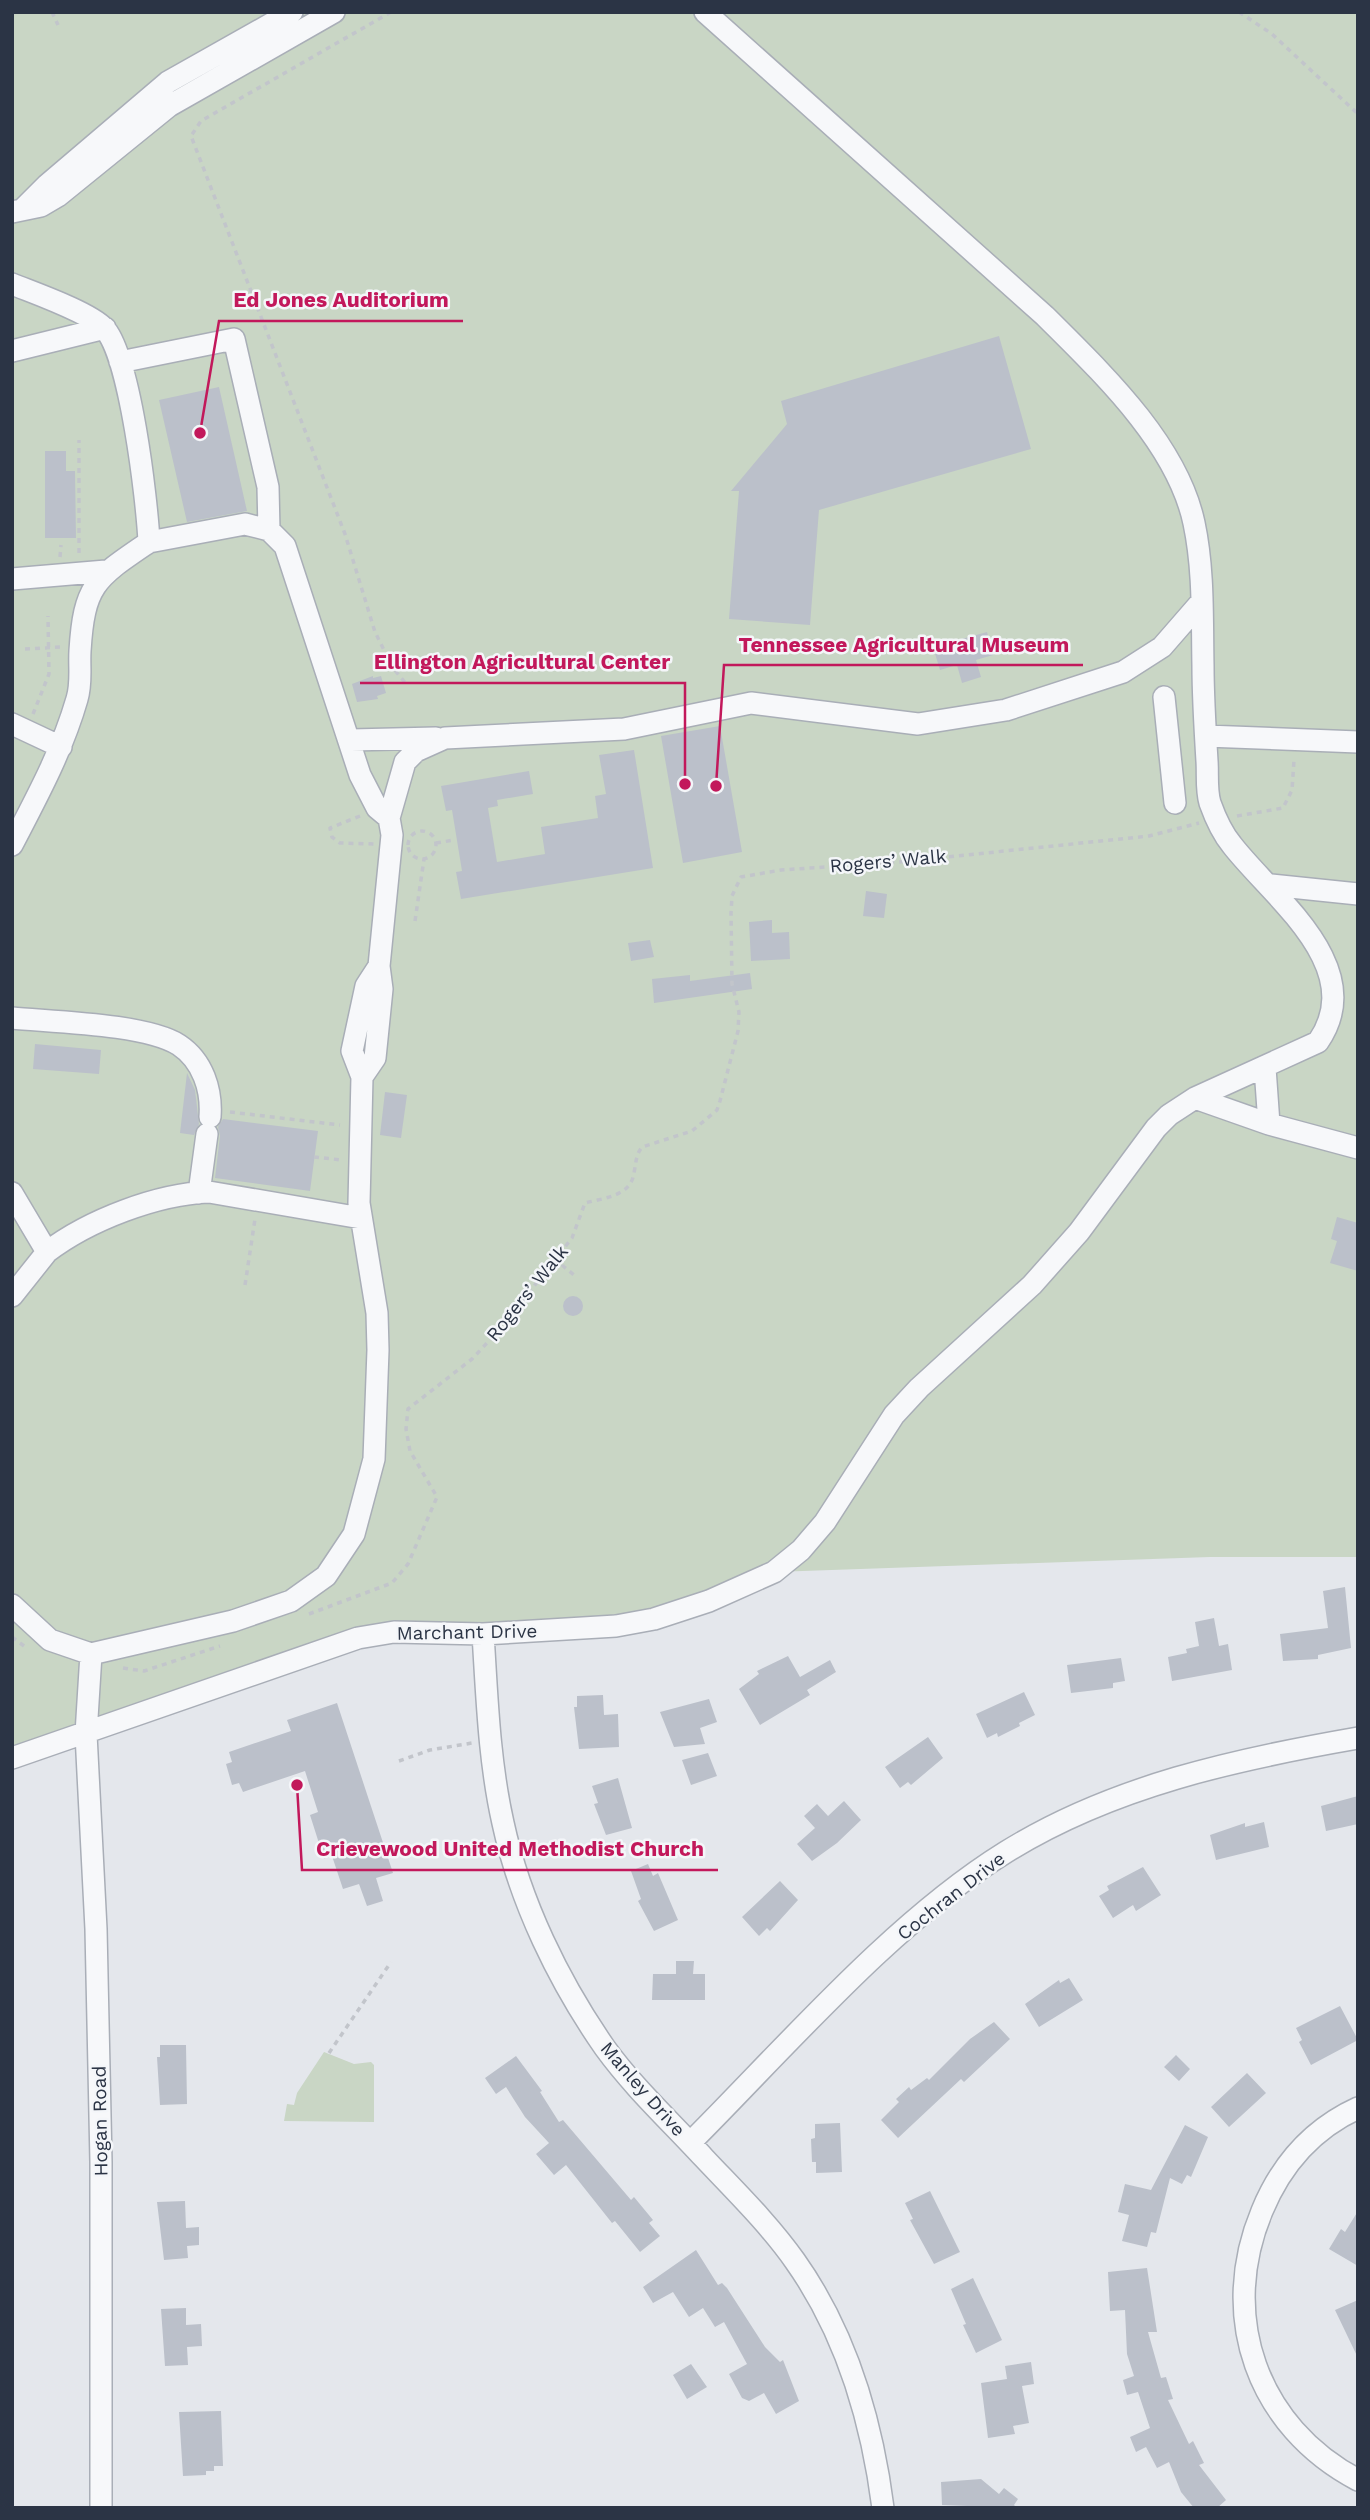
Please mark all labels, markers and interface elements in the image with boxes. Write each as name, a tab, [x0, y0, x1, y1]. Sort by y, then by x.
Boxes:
callout: Ed Jones Auditorium	[219, 279, 463, 321]
text: Ed Jones Auditorium	[233, 287, 449, 312]
callout: Tennessee Agricultural Museum	[724, 623, 1083, 665]
text: Tennessee Agricultural Museum	[739, 632, 1069, 657]
callout: Ellington Agricultural Center	[360, 641, 685, 683]
text: Ellington Agricultural Center	[374, 649, 670, 674]
street label: Rogers’ Walk	[829, 844, 948, 878]
street label: Rogers’ Walk	[481, 1240, 573, 1346]
street label: Marchant Drive	[396, 1619, 538, 1645]
callout: Crievewood United Methodist Church	[302, 1828, 718, 1870]
text: Crievewood United Methodist Church	[316, 1836, 704, 1861]
street label: Cochran Drive	[892, 1847, 1010, 1945]
street label: Manley Drive	[596, 2037, 690, 2141]
street label: Hogan Road	[88, 2065, 112, 2177]

